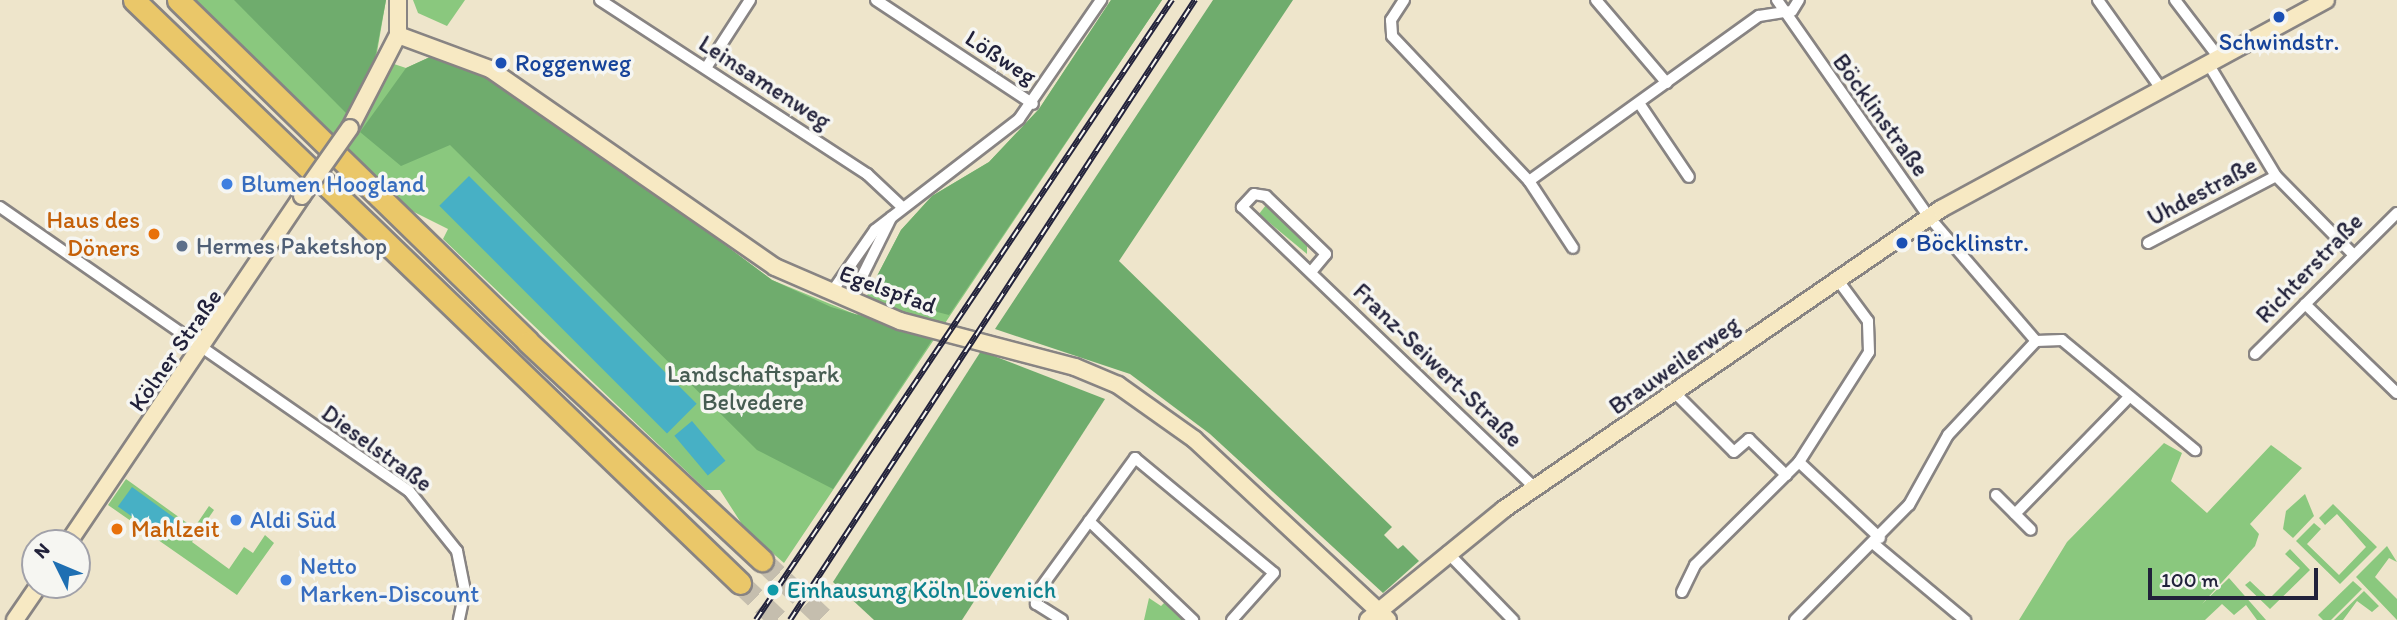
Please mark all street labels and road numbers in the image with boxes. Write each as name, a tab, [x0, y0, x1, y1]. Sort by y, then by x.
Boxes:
street label: Lößweg	[960, 23, 1042, 91]
street label: Leinsamenweg	[694, 29, 836, 135]
street label: Böcklinstraße	[1827, 48, 1935, 182]
street label: Uhdestraße	[2142, 150, 2262, 232]
street label: Richterstraße	[2249, 207, 2369, 329]
street label: Egelspfad	[836, 258, 940, 320]
street label: Franz-Seiwert-Straße	[1347, 277, 1529, 453]
street label: Kölner Straße	[122, 283, 228, 417]
street label: Brauweilerweg	[1603, 309, 1745, 421]
street label: Dieselstraße	[316, 398, 438, 498]

